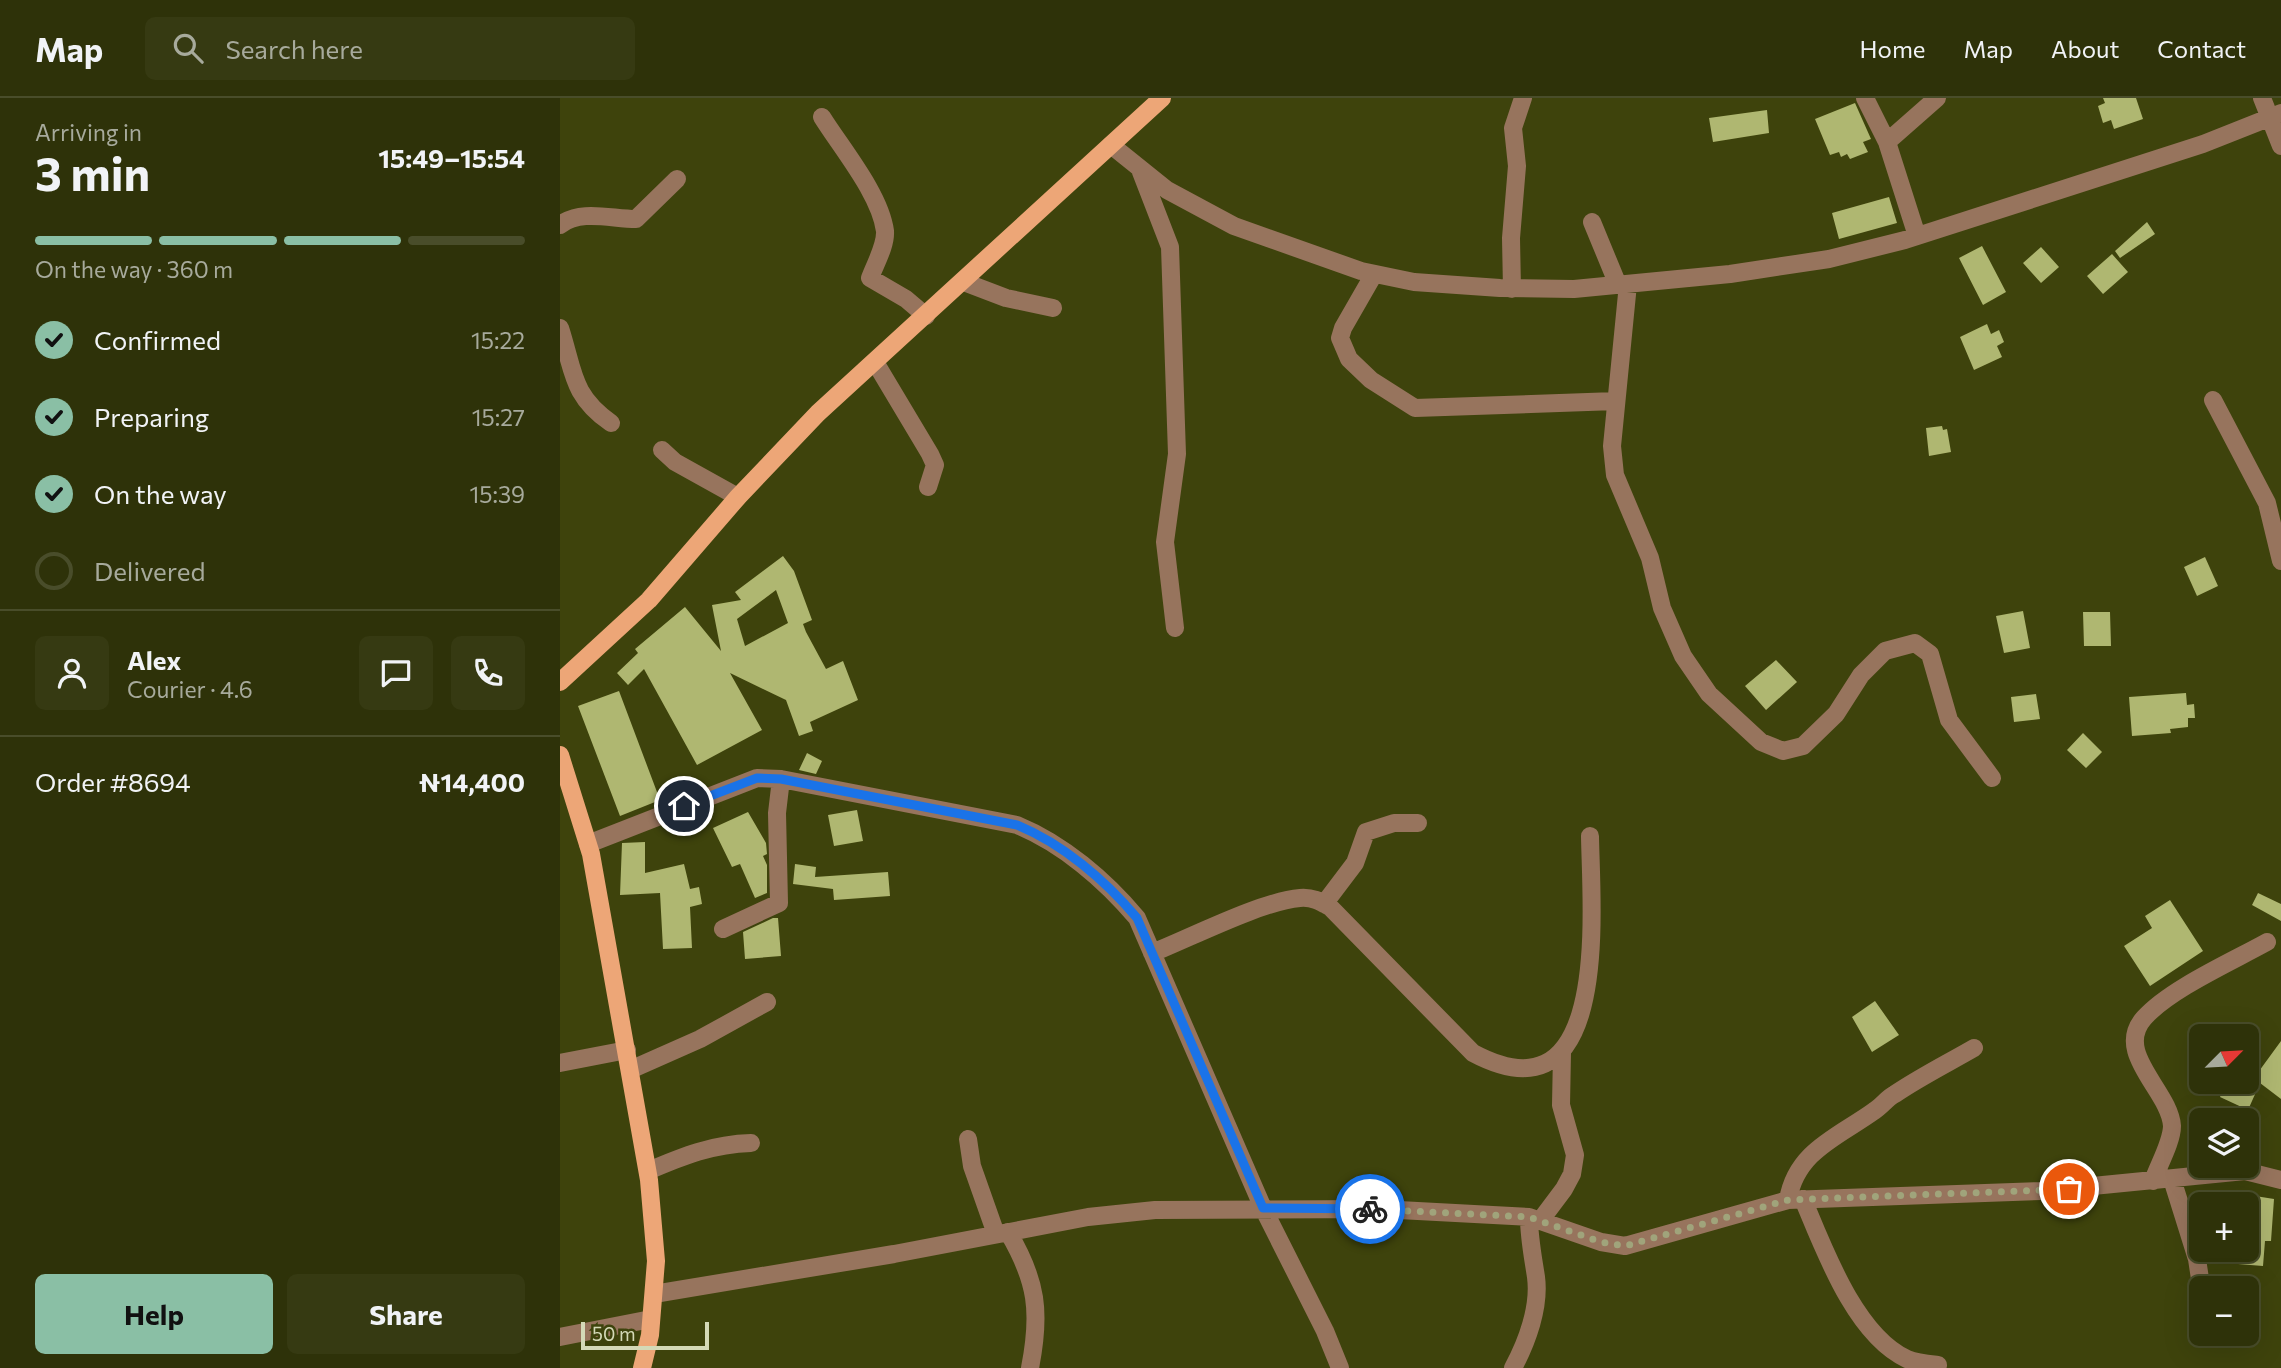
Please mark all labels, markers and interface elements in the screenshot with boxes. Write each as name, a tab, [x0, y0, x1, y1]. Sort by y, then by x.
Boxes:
search box	[145, 17, 635, 80]
text: Map	[35, 28, 103, 69]
icon: search	[169, 29, 207, 67]
text: Search here	[225, 33, 363, 64]
text: Home	[1860, 34, 1926, 63]
text: Map	[1964, 34, 2013, 63]
text: About	[2051, 34, 2119, 63]
text: Contact	[2157, 34, 2246, 63]
text: Arriving in	[35, 118, 142, 146]
text: 15:49–15:54	[378, 142, 525, 173]
text: 3 min	[35, 144, 150, 200]
text: On the way · 360 m	[35, 255, 233, 283]
icon: check	[35, 321, 73, 359]
text: Confirmed	[94, 324, 221, 355]
text: 15:22	[471, 326, 525, 354]
icon: check	[35, 398, 73, 436]
text: Preparing	[94, 401, 209, 432]
text: 15:27	[472, 403, 525, 431]
icon: check	[35, 475, 73, 513]
text: On the way	[94, 478, 227, 509]
text: 15:39	[469, 480, 525, 508]
text: Delivered	[94, 555, 205, 586]
button: person	[35, 636, 109, 710]
button: chat	[359, 636, 433, 710]
button: phone	[451, 636, 525, 710]
text: Alex	[127, 644, 181, 675]
text: Courier · 4.6	[127, 675, 253, 703]
text: Order #8694	[35, 766, 191, 797]
text: ₦14,400	[419, 766, 525, 797]
pin	[654, 776, 714, 836]
icon: home	[665, 787, 703, 825]
north arrow	[2189, 1024, 2259, 1094]
map controls	[2189, 1024, 2259, 1346]
button: layers	[2189, 1108, 2259, 1178]
pin	[2039, 1159, 2099, 1219]
icon: bag	[2050, 1170, 2088, 1208]
courier	[1335, 1174, 1405, 1244]
icon: bike	[1351, 1190, 1389, 1228]
button: +	[2189, 1192, 2259, 1262]
button: Help	[35, 1274, 273, 1354]
button: Share	[287, 1274, 525, 1354]
button: −	[2189, 1276, 2259, 1346]
scale bar	[581, 1319, 709, 1351]
text: 50 m	[592, 1322, 636, 1345]

